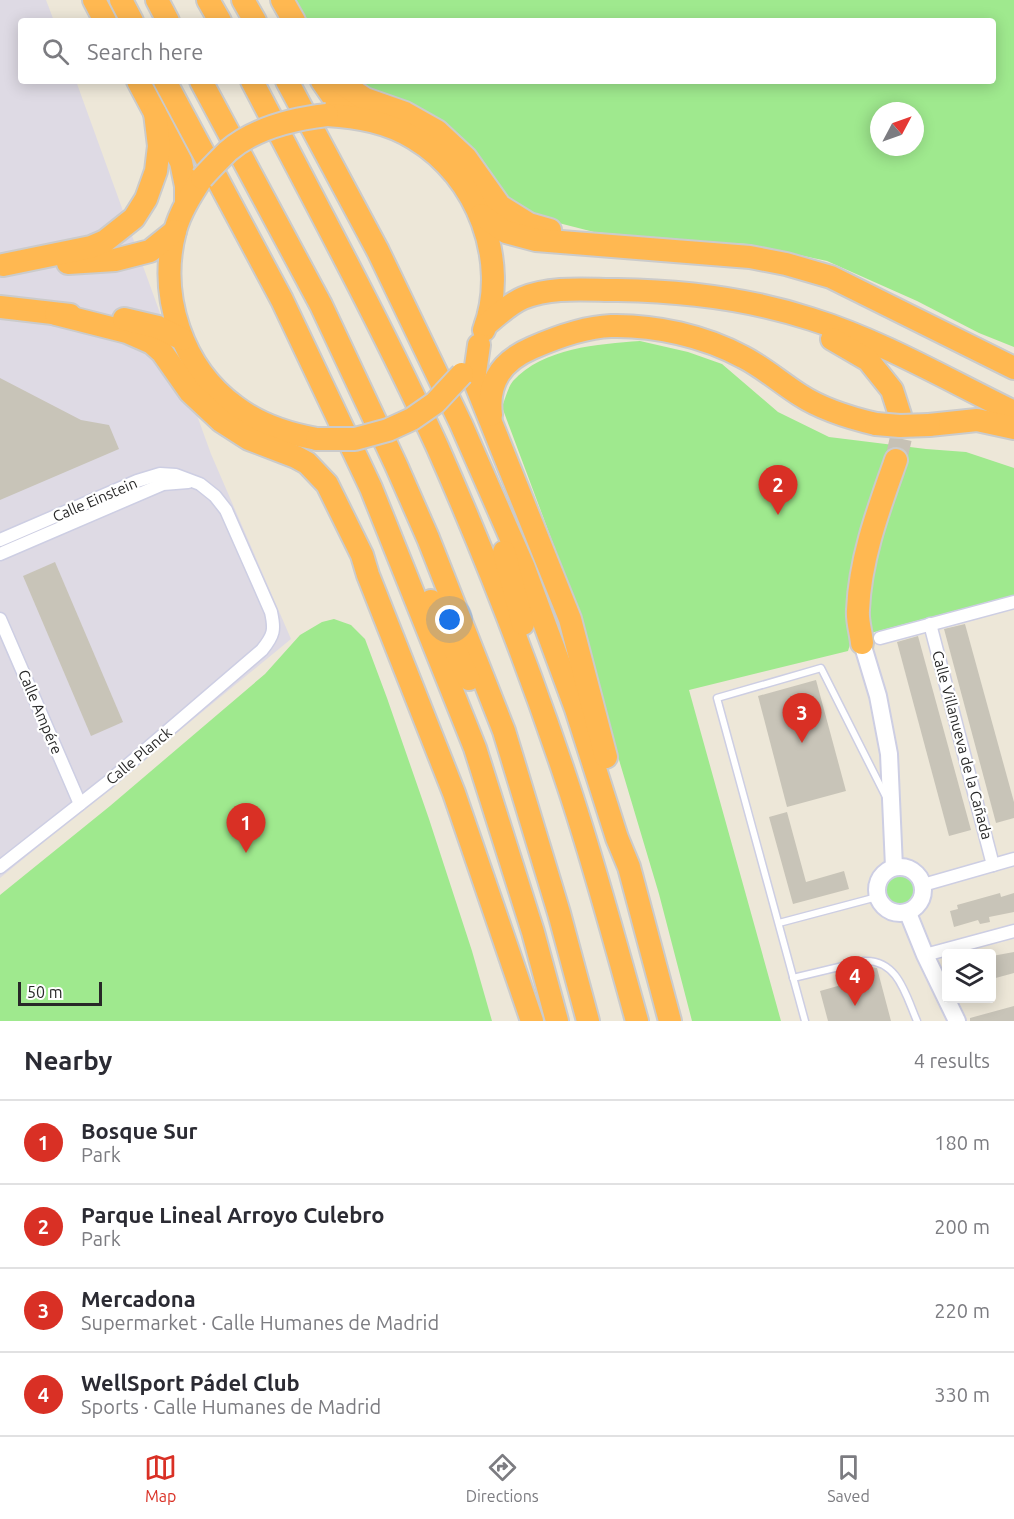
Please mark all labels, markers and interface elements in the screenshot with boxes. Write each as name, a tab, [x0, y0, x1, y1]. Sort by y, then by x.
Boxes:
search box	[18, 18, 996, 84]
icon: search	[39, 35, 72, 68]
text: Search here	[87, 39, 203, 64]
north arrow	[870, 102, 924, 156]
pin: 2	[758, 466, 798, 515]
street label: Calle Einstein	[50, 474, 140, 525]
your location	[435, 605, 464, 634]
street label: Calle Villanueva de la Cañada	[929, 649, 996, 841]
street label: Calle Ampére	[15, 667, 66, 757]
pin: 3	[782, 694, 822, 743]
street label: Calle Planck	[102, 723, 175, 788]
pin: 1	[226, 804, 266, 853]
map controls	[942, 949, 996, 1003]
button: layers	[942, 949, 996, 1003]
pin: 4	[836, 956, 874, 1006]
scale bar	[18, 979, 102, 1006]
text: 50 m	[27, 983, 63, 1001]
text: Nearby	[24, 1046, 112, 1075]
text: 4 results	[914, 1049, 990, 1072]
text: Bosque Sur	[81, 1118, 198, 1143]
text: 1	[38, 1131, 49, 1154]
text: 180 m	[934, 1131, 990, 1154]
text: Park	[81, 1143, 121, 1166]
text: Parque Lineal Arroyo Culebro	[81, 1202, 384, 1227]
text: 2	[38, 1215, 49, 1238]
text: 200 m	[934, 1215, 990, 1238]
text: Park	[81, 1227, 121, 1250]
text: Mercadona	[81, 1286, 196, 1311]
text: 3	[38, 1299, 49, 1322]
text: 220 m	[934, 1299, 990, 1322]
text: Supermarket · Calle Humanes de Madrid	[81, 1311, 439, 1334]
text: WellSport Pádel Club	[81, 1370, 300, 1395]
text: 4	[38, 1383, 49, 1406]
text: 330 m	[934, 1383, 990, 1406]
text: Sports · Calle Humanes de Madrid	[81, 1395, 381, 1418]
tab: Map	[144, 1451, 177, 1505]
tab: Directions	[466, 1451, 539, 1505]
tab: Saved	[827, 1451, 870, 1505]

